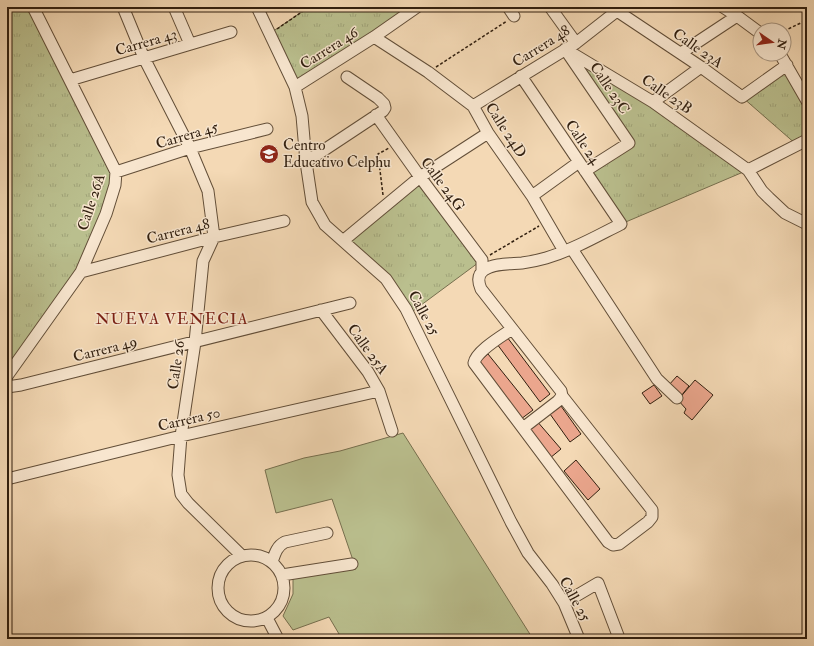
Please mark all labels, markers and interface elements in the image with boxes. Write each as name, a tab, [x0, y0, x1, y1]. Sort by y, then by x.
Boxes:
street label: Carrera 48	[509, 21, 574, 72]
street label: Carrera 46	[297, 22, 363, 74]
north arrow	[752, 22, 792, 62]
street label: Calle 23A	[669, 24, 727, 73]
street label: Carrera 43	[113, 25, 179, 60]
text: N	[774, 37, 789, 52]
street label: Calle 23C	[585, 59, 634, 118]
street label: Calle 23B	[638, 71, 696, 118]
street label: Calle 24D	[481, 99, 530, 161]
street label: Calle 24	[561, 116, 605, 169]
street label: Carrera 45	[154, 117, 221, 153]
place label: Centro Educativo Celphu	[283, 136, 391, 173]
school or university icon: Centro Educativo Celphu	[258, 143, 280, 165]
street label: Calle 24G	[416, 154, 469, 215]
street label: Calle 26A	[73, 171, 110, 233]
street label: Carrera 48	[145, 214, 212, 249]
street label: Calle 25	[404, 288, 444, 339]
district label: NUEVA VENECIA	[95, 309, 249, 329]
street label: Calle 25A	[343, 320, 393, 379]
street label: Carrera 49	[71, 332, 139, 367]
street label: Calle 26	[164, 338, 190, 391]
street label: Carrera 50	[156, 403, 222, 436]
street label: Calle 25	[555, 574, 595, 625]

